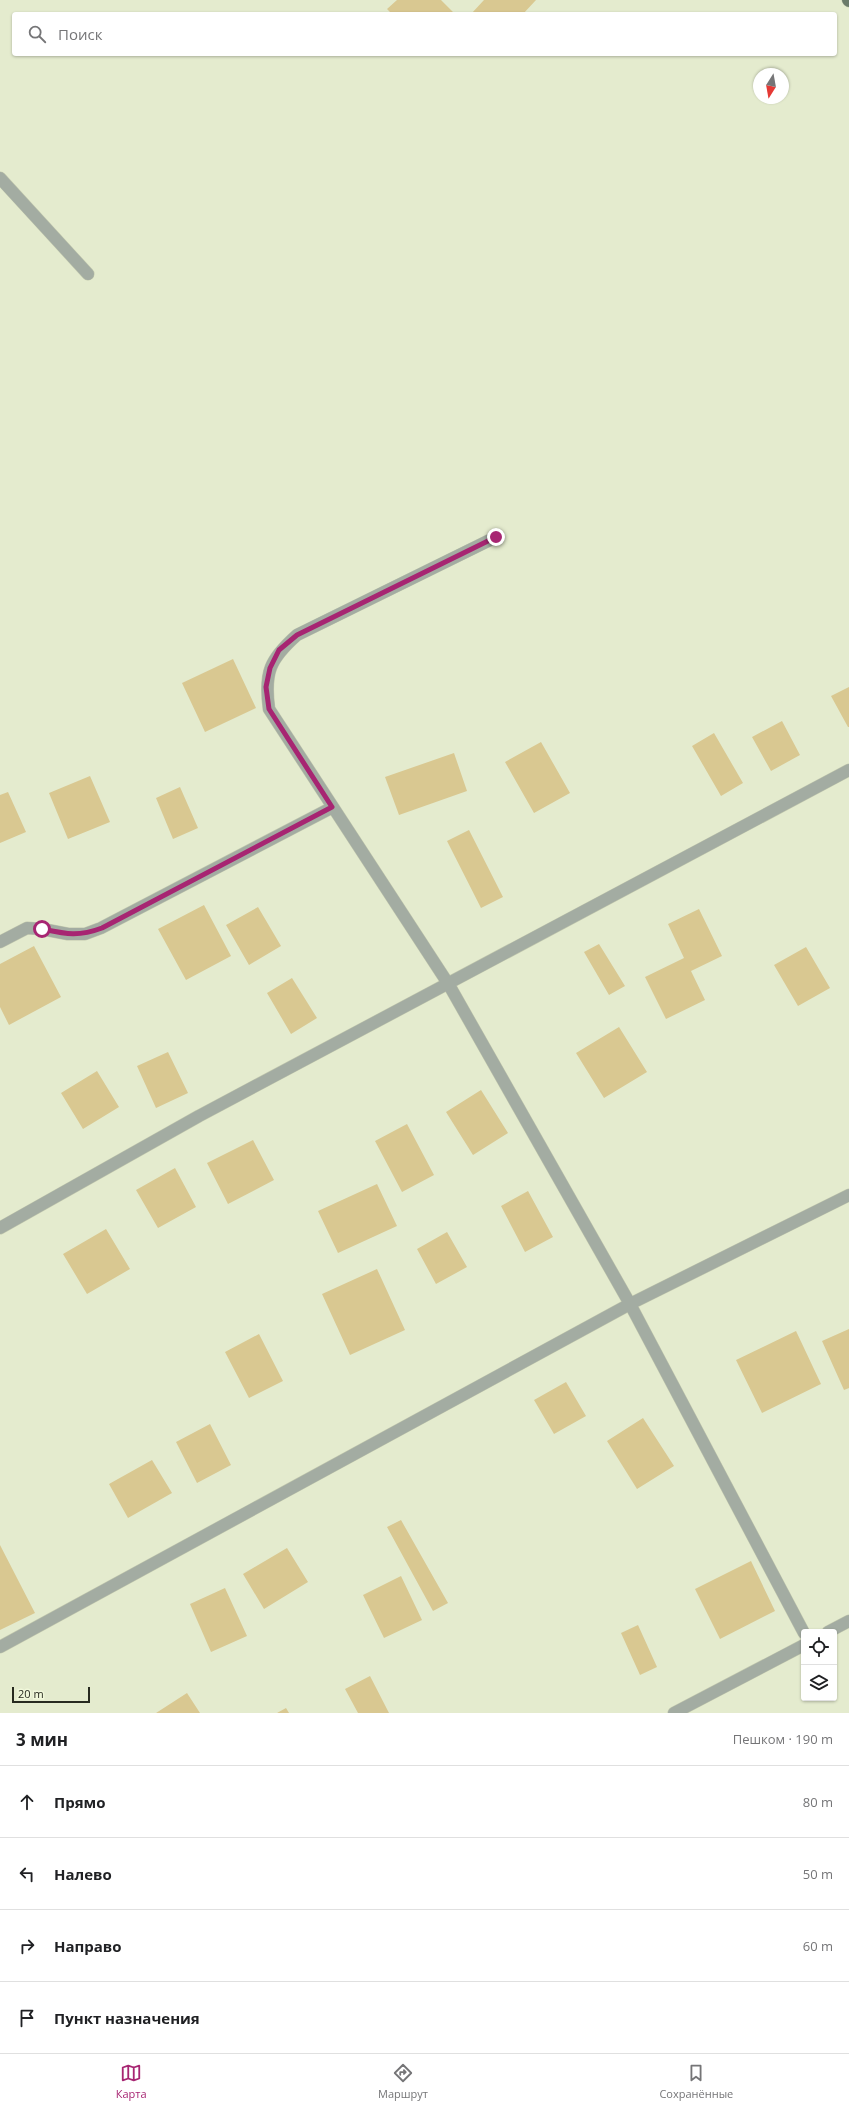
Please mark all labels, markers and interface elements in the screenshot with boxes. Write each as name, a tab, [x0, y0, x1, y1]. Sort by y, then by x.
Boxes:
search box	[12, 12, 837, 56]
icon: search	[26, 23, 48, 45]
text: Поиск	[58, 24, 102, 44]
north arrow	[753, 68, 789, 104]
route end	[487, 528, 505, 546]
route start	[33, 920, 51, 938]
map controls	[801, 1629, 837, 1701]
button: locate	[801, 1629, 837, 1665]
button: layers	[801, 1665, 837, 1701]
scale bar	[12, 1685, 90, 1704]
text: 20 m	[18, 1686, 44, 1701]
text: 3 мин	[16, 1728, 68, 1751]
text: Пешком · 190 m	[733, 1730, 833, 1748]
icon: ahead	[16, 1791, 38, 1813]
text: Прямо	[54, 1792, 106, 1812]
text: 80 m	[803, 1793, 833, 1811]
icon: left	[16, 1863, 38, 1885]
text: Налево	[54, 1864, 112, 1884]
text: 50 m	[803, 1865, 833, 1883]
icon: right	[16, 1935, 38, 1957]
text: Направо	[54, 1936, 122, 1956]
text: 60 m	[803, 1937, 833, 1955]
icon: arrive	[16, 2007, 38, 2029]
text: Пункт назначения	[54, 2008, 200, 2028]
tab: Карта	[116, 2062, 147, 2101]
tab: Маршрут	[378, 2062, 428, 2101]
tab: Сохранённые	[659, 2062, 733, 2101]

